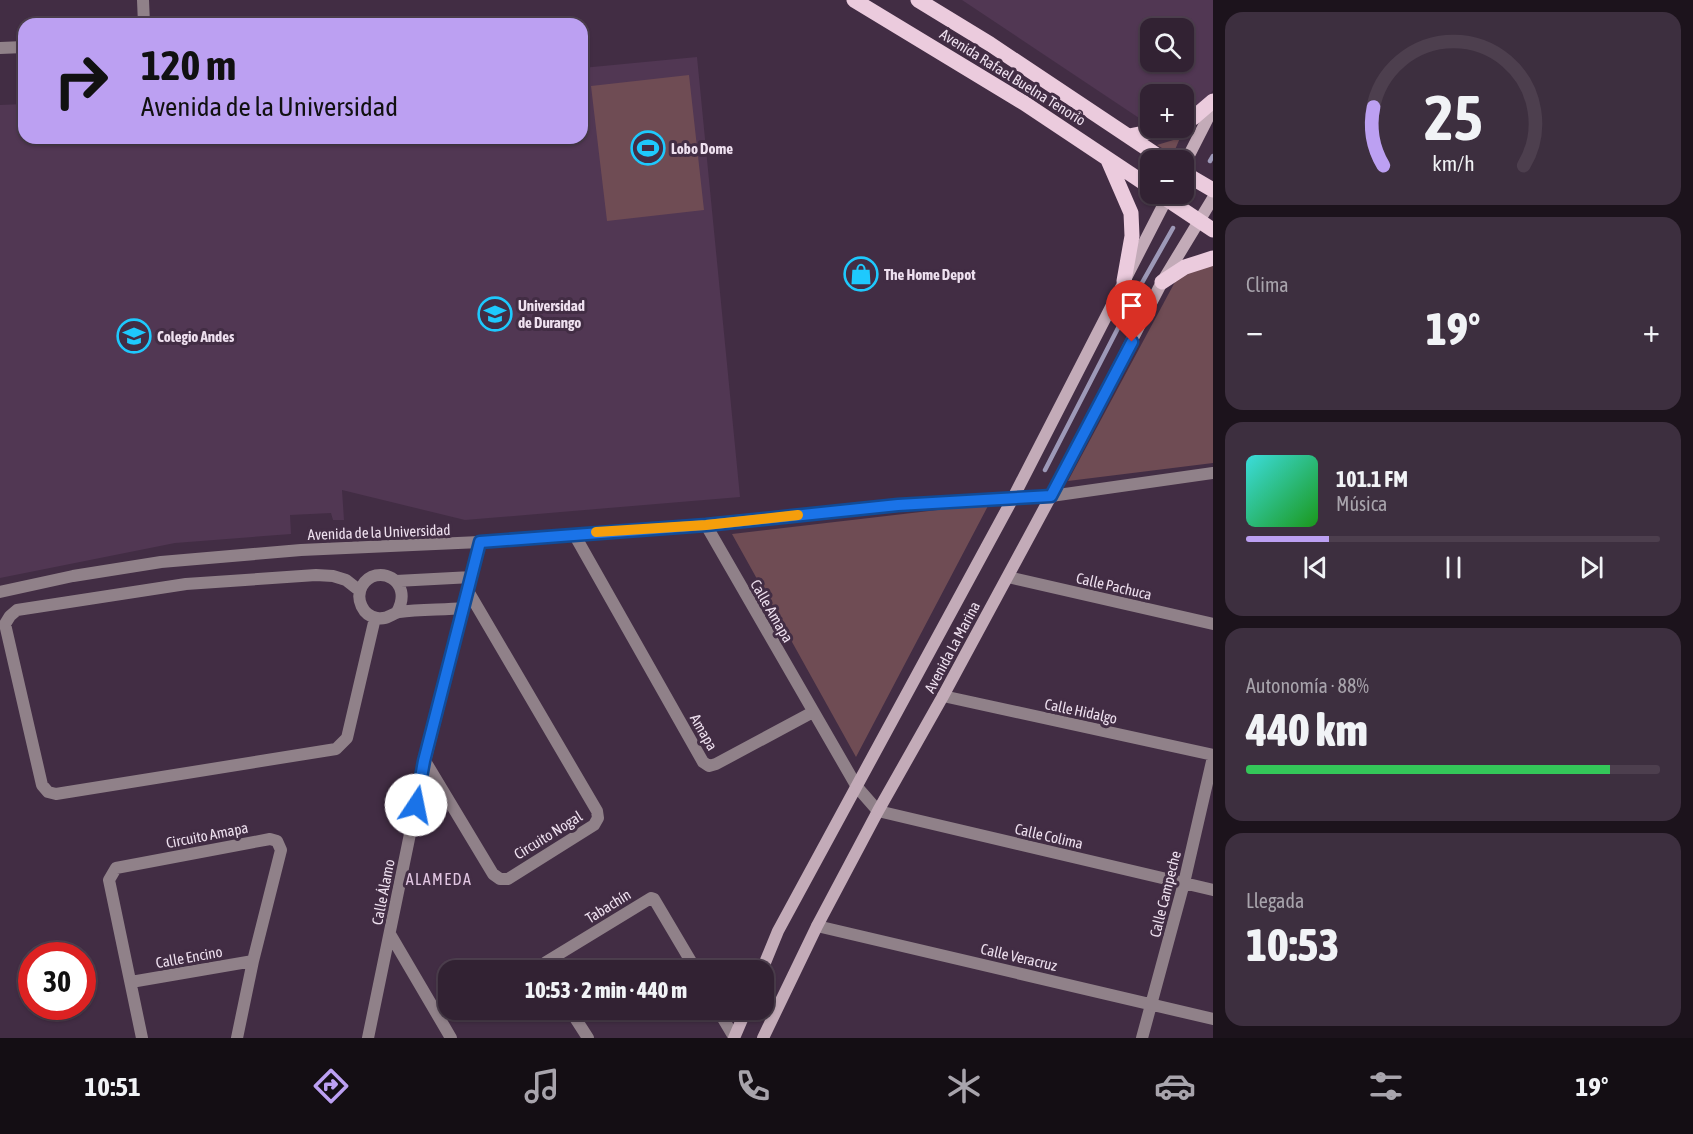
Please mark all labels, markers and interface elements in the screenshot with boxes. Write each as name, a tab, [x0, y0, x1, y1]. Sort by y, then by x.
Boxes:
map controls	[1140, 18, 1194, 204]
button: search	[1140, 18, 1194, 72]
street label: Avenida Rafael Buelna Tenorio	[937, 25, 1089, 129]
text: 120 m	[141, 41, 236, 89]
icon: right	[42, 42, 120, 120]
text: 25	[1424, 82, 1482, 153]
button: +	[1140, 84, 1194, 138]
text: Avenida de la Universidad	[141, 91, 398, 122]
sports icon: Lobo Dome	[630, 130, 666, 166]
place label: Lobo Dome	[671, 140, 733, 157]
button: −	[1140, 150, 1194, 204]
text: km/h	[1432, 151, 1474, 176]
shop icon: The Home Depot	[843, 256, 879, 292]
place label: The Home Depot	[884, 266, 976, 283]
text: Clima	[1246, 273, 1289, 296]
pin	[1106, 280, 1157, 342]
icon: arrive	[1115, 289, 1148, 322]
school or university icon: Universidad de Durango	[477, 296, 513, 332]
place label: Universidad de Durango	[518, 297, 585, 331]
text: 19°	[1426, 303, 1480, 355]
text: −	[1246, 311, 1263, 349]
text: +	[1643, 311, 1660, 349]
school or university icon: Colegio Andes	[116, 318, 152, 354]
place label: Colegio Andes	[157, 328, 235, 345]
text: 101.1 FM	[1336, 466, 1408, 492]
text: Música	[1336, 492, 1387, 515]
street label: Avenida de la Universidad	[307, 521, 451, 543]
icon: previous	[1299, 551, 1332, 584]
icon: pause	[1437, 551, 1470, 584]
icon: next	[1575, 551, 1608, 584]
street label: Calle Pachuca	[1075, 569, 1153, 603]
street label: Calle Amapa	[747, 577, 797, 645]
street label: Avenida La Marina	[921, 598, 983, 696]
text: Autonomía · 88%	[1246, 674, 1369, 697]
street label: Calle Hidalgo	[1043, 695, 1119, 727]
text: 440 km	[1246, 704, 1368, 756]
street label: Amapa	[687, 711, 721, 753]
position arrow	[384, 773, 448, 837]
street label: Circuito Nogal	[511, 807, 585, 863]
street label: Circuito Amapa	[164, 819, 250, 851]
street label: Calle Colima	[1013, 820, 1085, 852]
street label: Calle Campeche	[1146, 849, 1184, 939]
street label: Calle Álamo	[368, 858, 398, 926]
district label: ALAMEDA	[406, 870, 472, 888]
street label: Tabachín	[582, 886, 634, 926]
text: Llegada	[1246, 889, 1304, 912]
text: 10:53	[1246, 919, 1340, 971]
street label: Calle Veracruz	[979, 940, 1059, 974]
speed limit sign: 30	[18, 942, 96, 1020]
street label: Calle Encino	[154, 943, 224, 971]
text: 10:53 · 2 min · 440 m	[525, 977, 687, 1003]
icon: directions	[310, 1065, 352, 1107]
icon: music	[521, 1065, 563, 1107]
icon: phone	[732, 1065, 774, 1107]
icon: climate	[943, 1065, 985, 1107]
icon: car	[1154, 1065, 1196, 1107]
icon: filters	[1365, 1065, 1407, 1107]
text: 10:51	[85, 1071, 141, 1102]
text: 19°	[1576, 1071, 1608, 1102]

